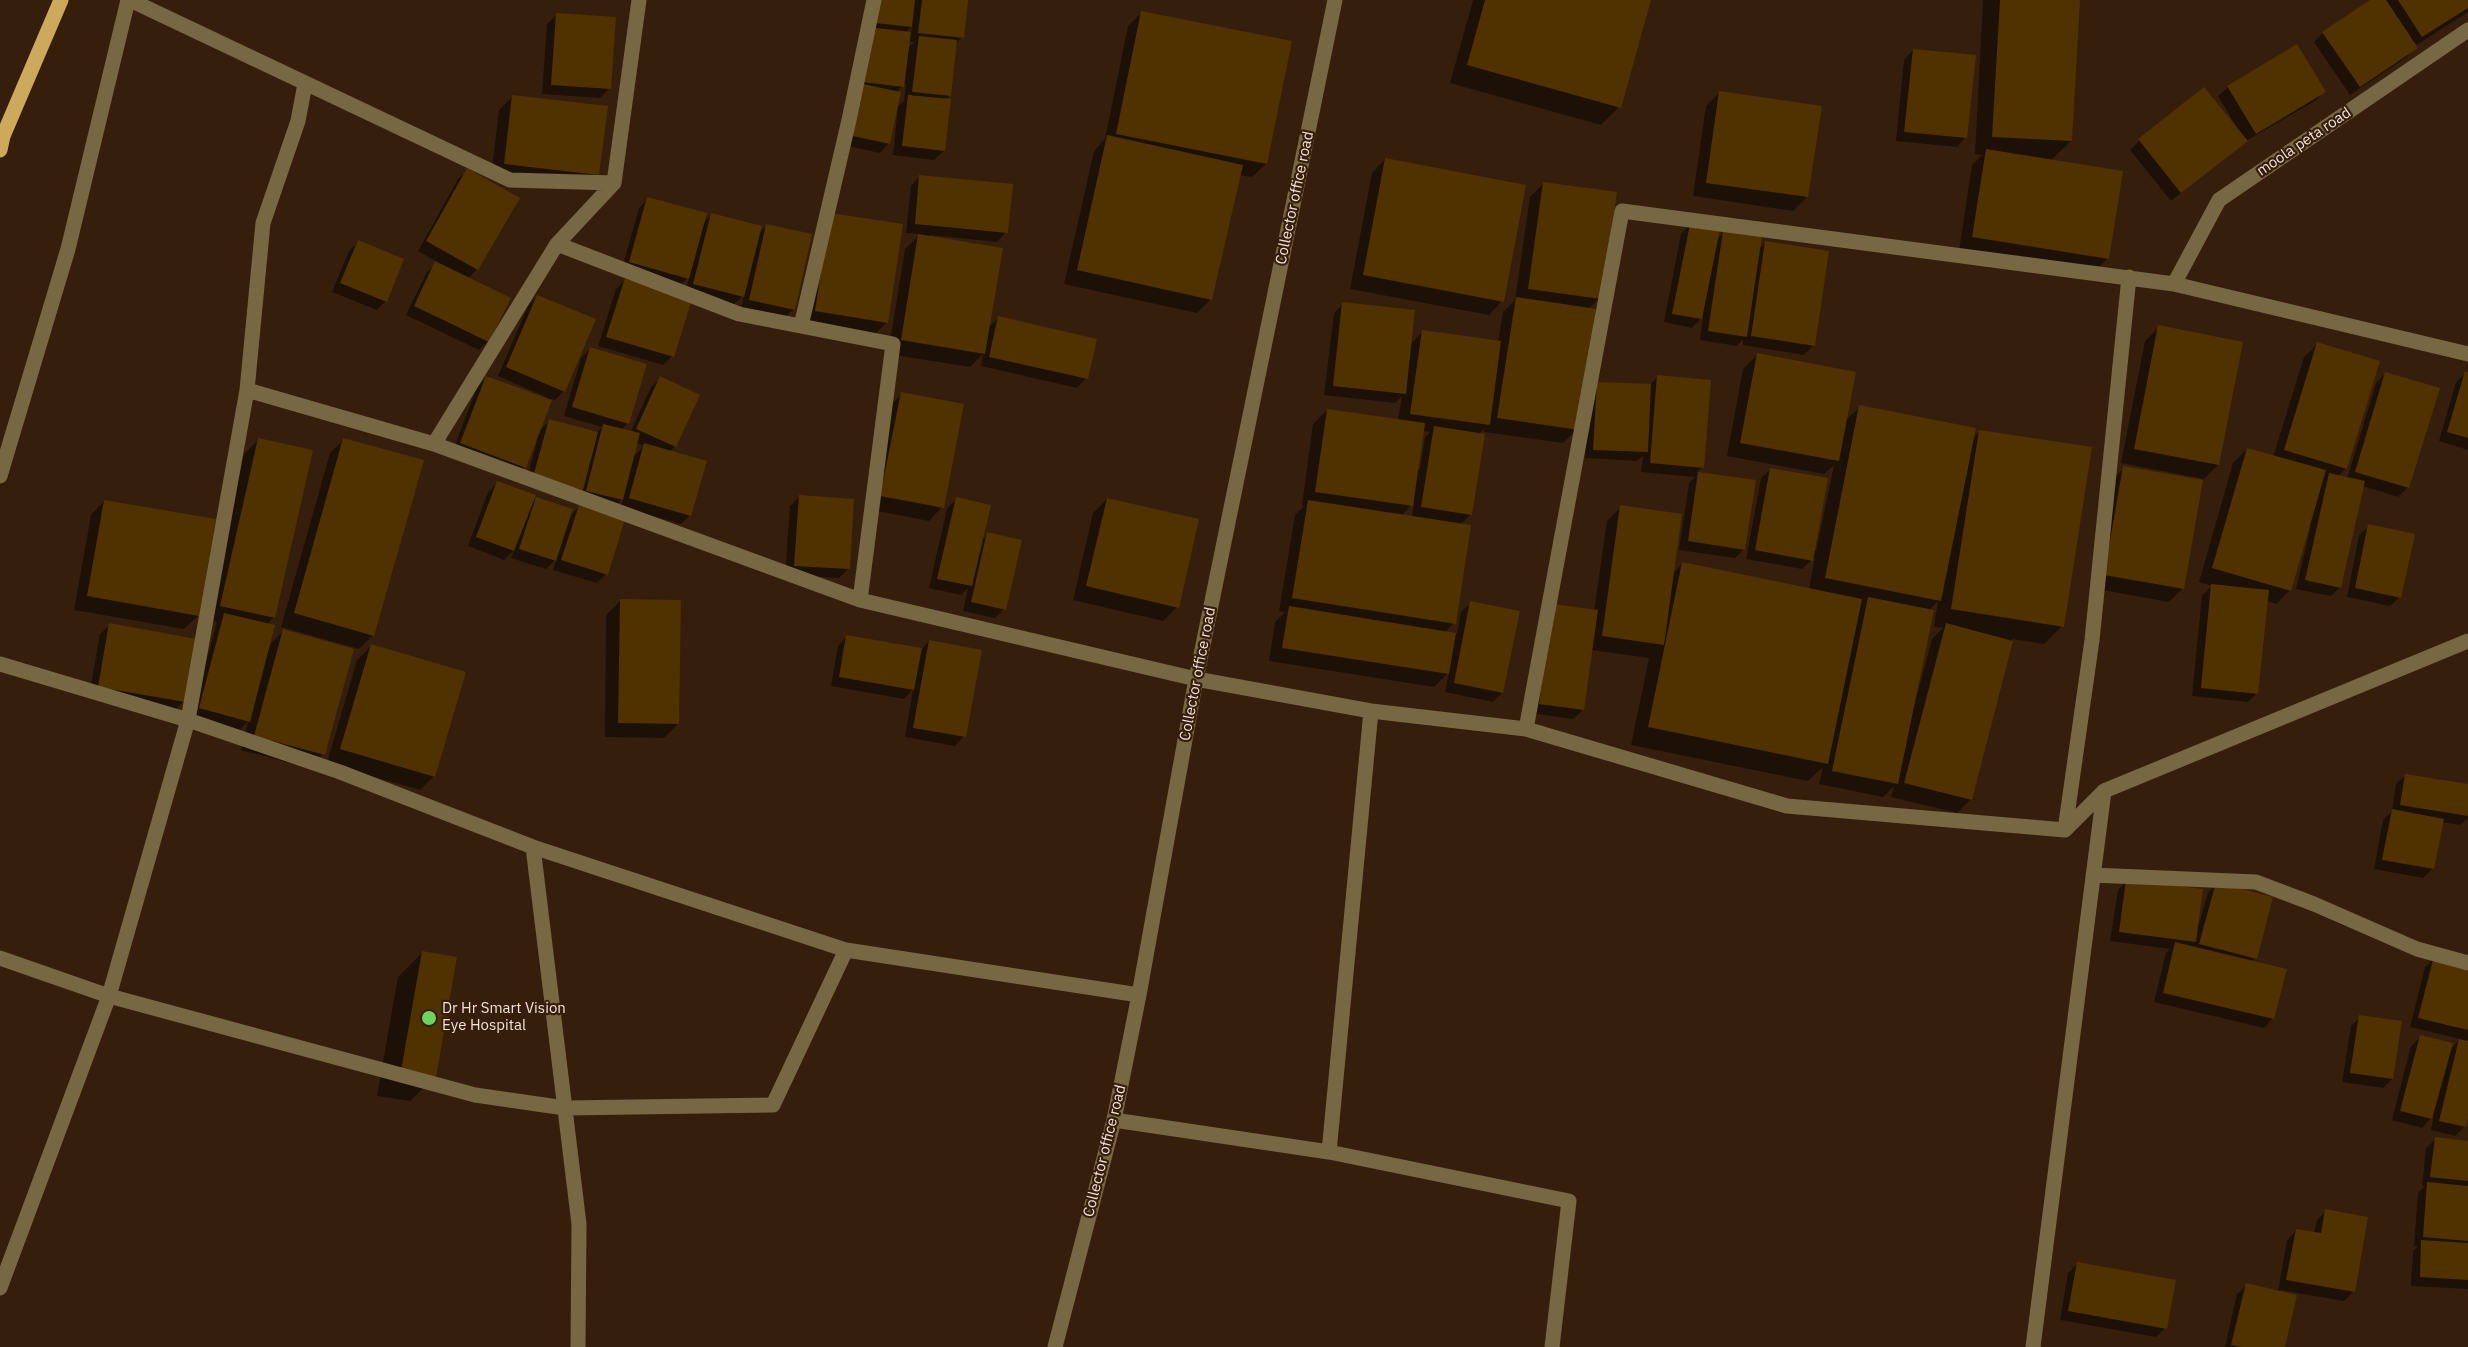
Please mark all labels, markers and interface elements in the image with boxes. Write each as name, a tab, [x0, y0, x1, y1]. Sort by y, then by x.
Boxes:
street label: moola peta road	[2253, 104, 2355, 180]
street label: Collector office road	[1272, 130, 1318, 266]
street label: Collector office road	[1176, 606, 1220, 742]
place label: Dr Hr Smart Vision Eye Hospital	[442, 1000, 566, 1035]
marker: Dr Hr Smart Vision Eye Hospital	[420, 1009, 438, 1027]
street label: Collector office road	[1080, 1083, 1130, 1219]

